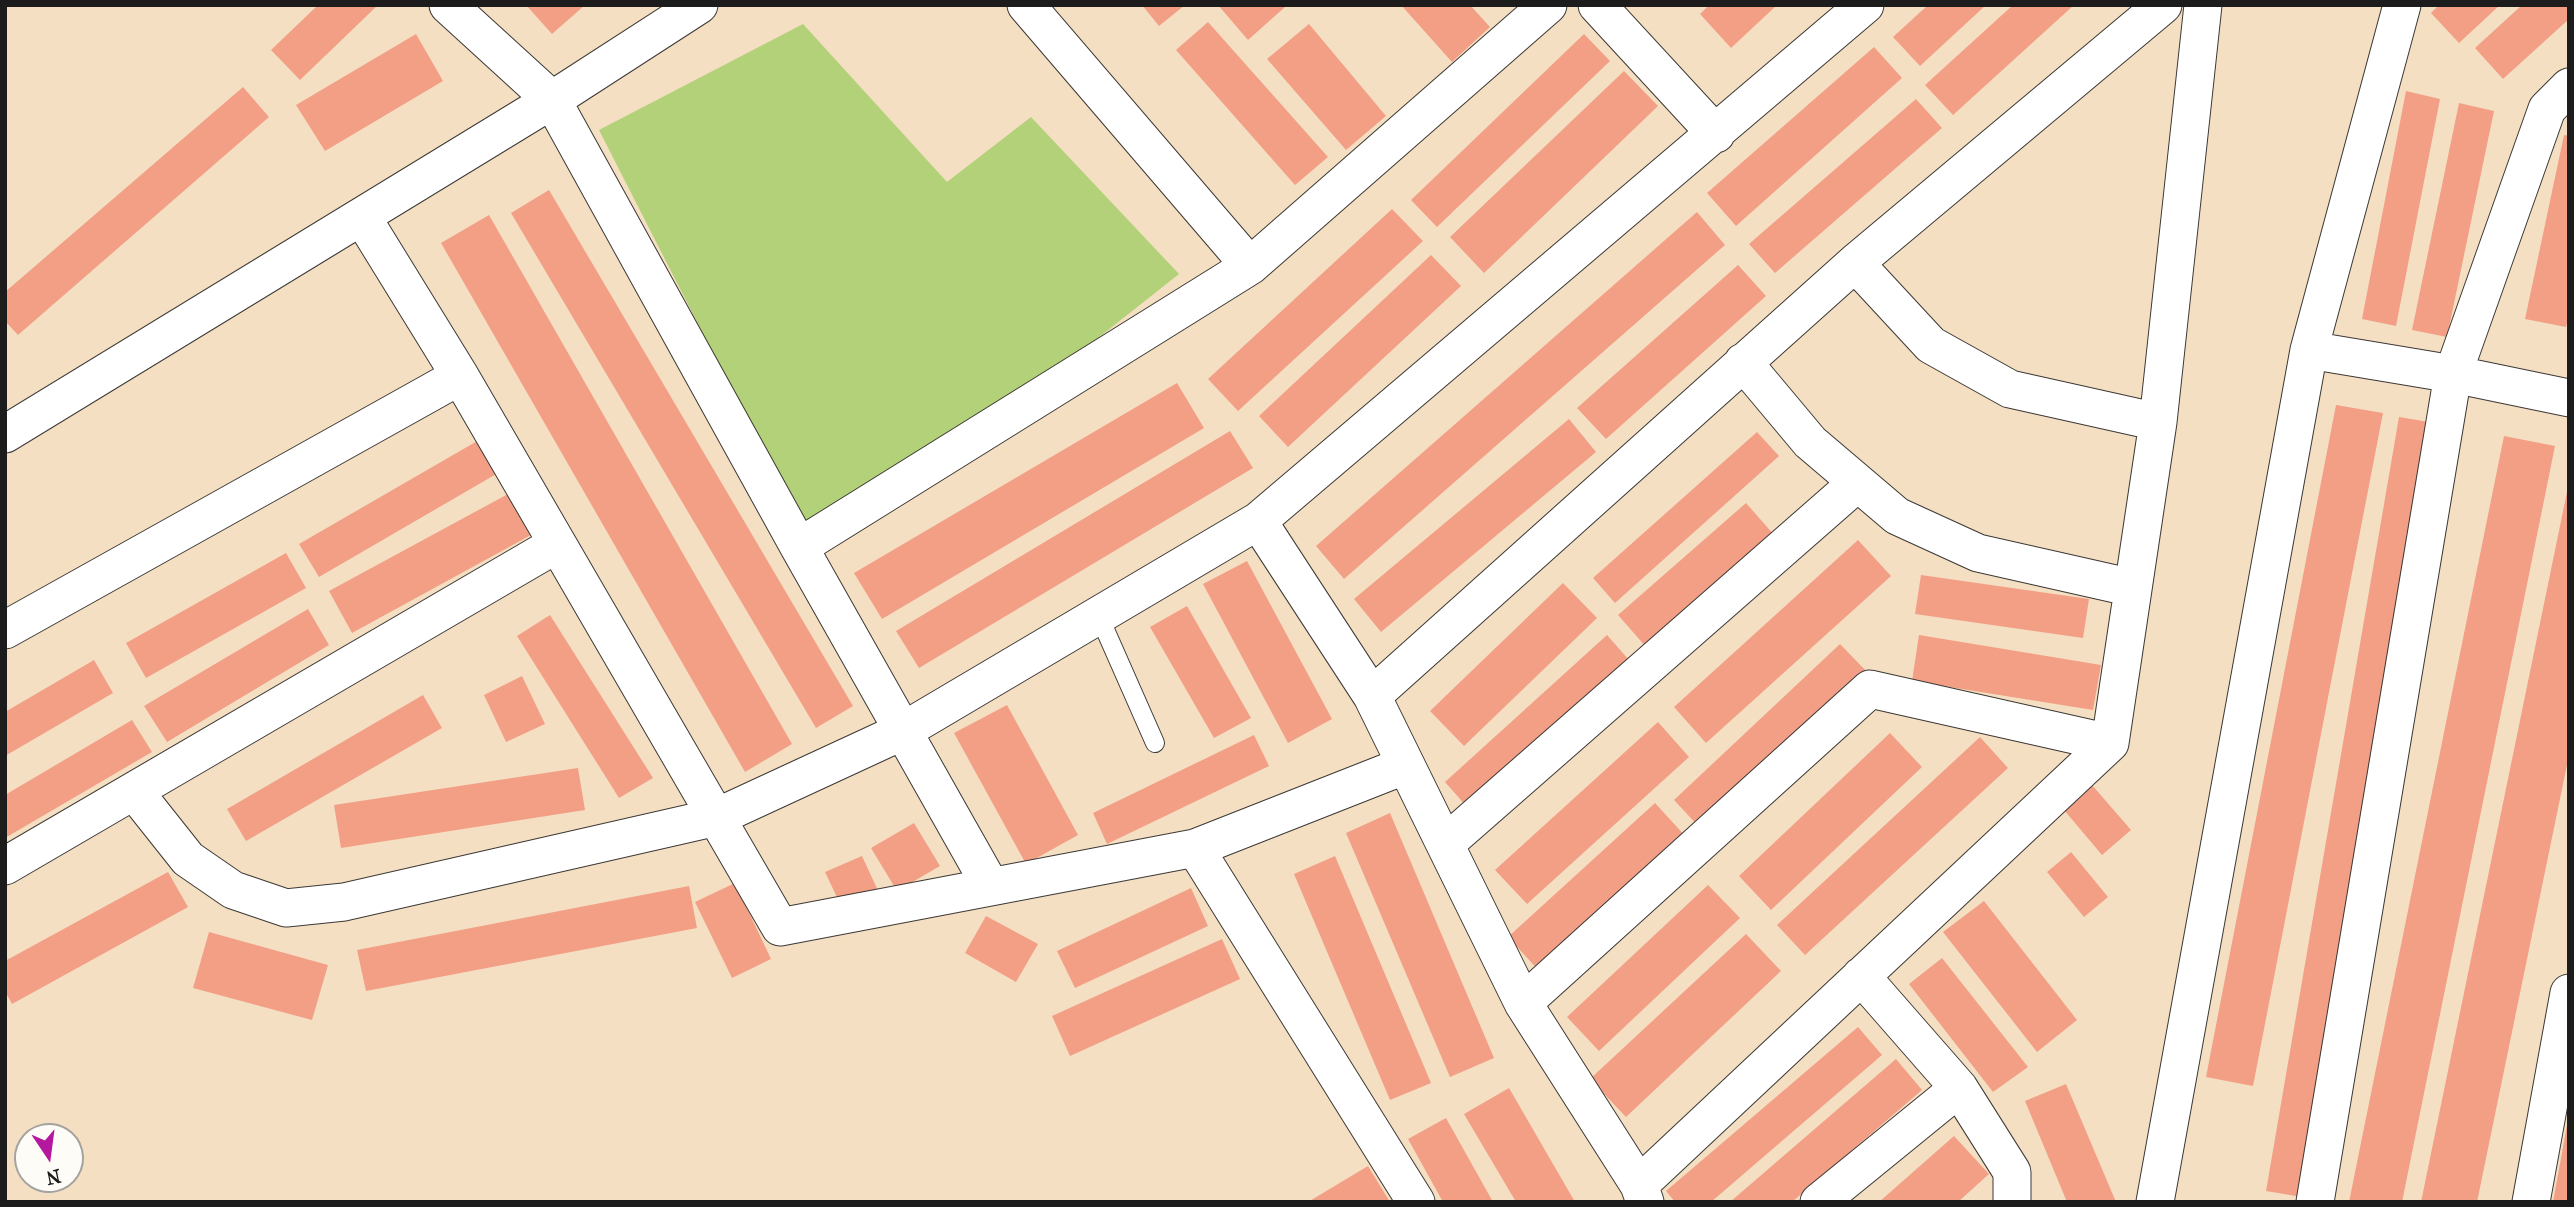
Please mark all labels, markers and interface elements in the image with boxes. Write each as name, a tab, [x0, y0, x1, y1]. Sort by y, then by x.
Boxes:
north arrow	[14, 1123, 84, 1193]
text: N	[44, 1164, 63, 1189]

